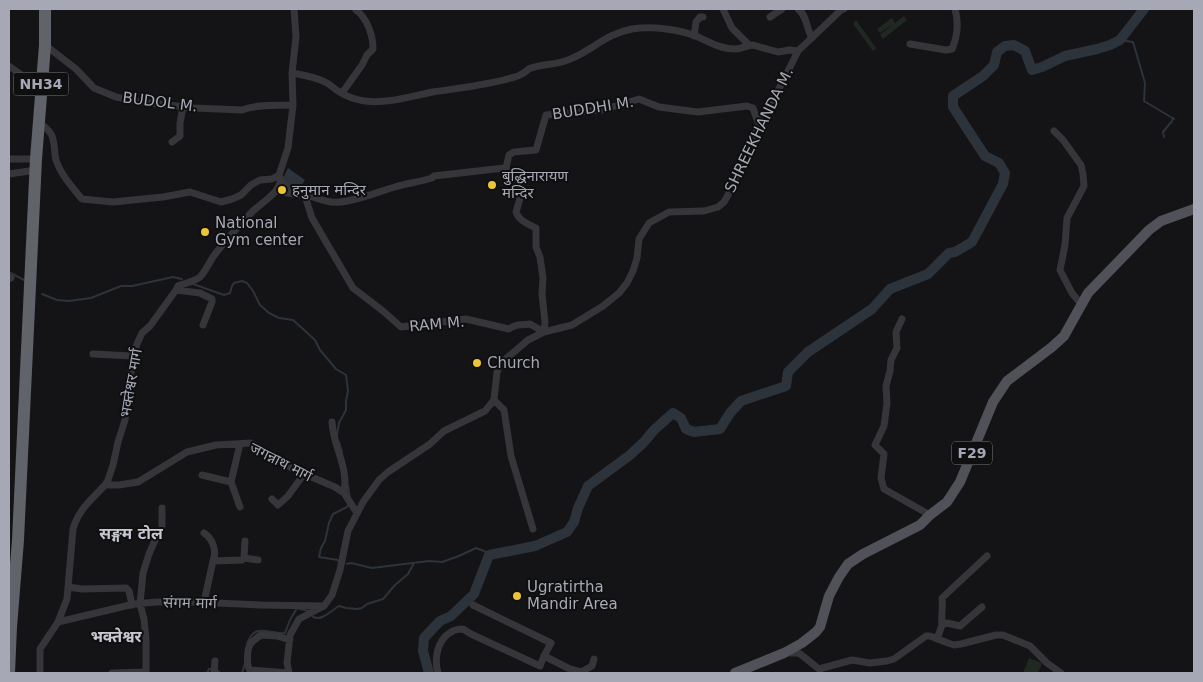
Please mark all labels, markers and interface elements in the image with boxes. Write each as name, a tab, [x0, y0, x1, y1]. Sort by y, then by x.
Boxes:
street label: SHREEKHANDA M.	[721, 65, 797, 195]
road number: NH34	[13, 72, 68, 96]
street label: BUDOL M.	[121, 88, 199, 116]
street label: BUDDHI M.	[551, 93, 635, 123]
place label: बुद्धिनारायण मन्दिर	[502, 167, 569, 202]
marker: बुद्धिनारायण मन्दिर	[486, 179, 498, 191]
place label: हनुमान मन्दिर	[292, 181, 367, 200]
marker: हनुमान मन्दिर	[276, 184, 288, 196]
place label: National Gym center	[215, 214, 304, 249]
marker: National Gym center	[199, 226, 211, 238]
street label: RAM M.	[409, 313, 465, 335]
street label: भक्तेश्वर मार्ग	[116, 346, 146, 419]
place label: Church	[487, 354, 540, 372]
marker: Church	[471, 357, 483, 369]
street label: जगन्नाथ मार्ग	[247, 439, 316, 486]
road number: F29	[952, 442, 992, 464]
district label: सङ्गम टोल	[99, 524, 164, 543]
place label: Ugratirtha Mandir Area	[527, 578, 618, 613]
marker: Ugratirtha Mandir Area	[511, 590, 523, 602]
street label: संगम मार्ग	[163, 594, 218, 612]
district label: भक्तेश्वर	[90, 627, 143, 646]

